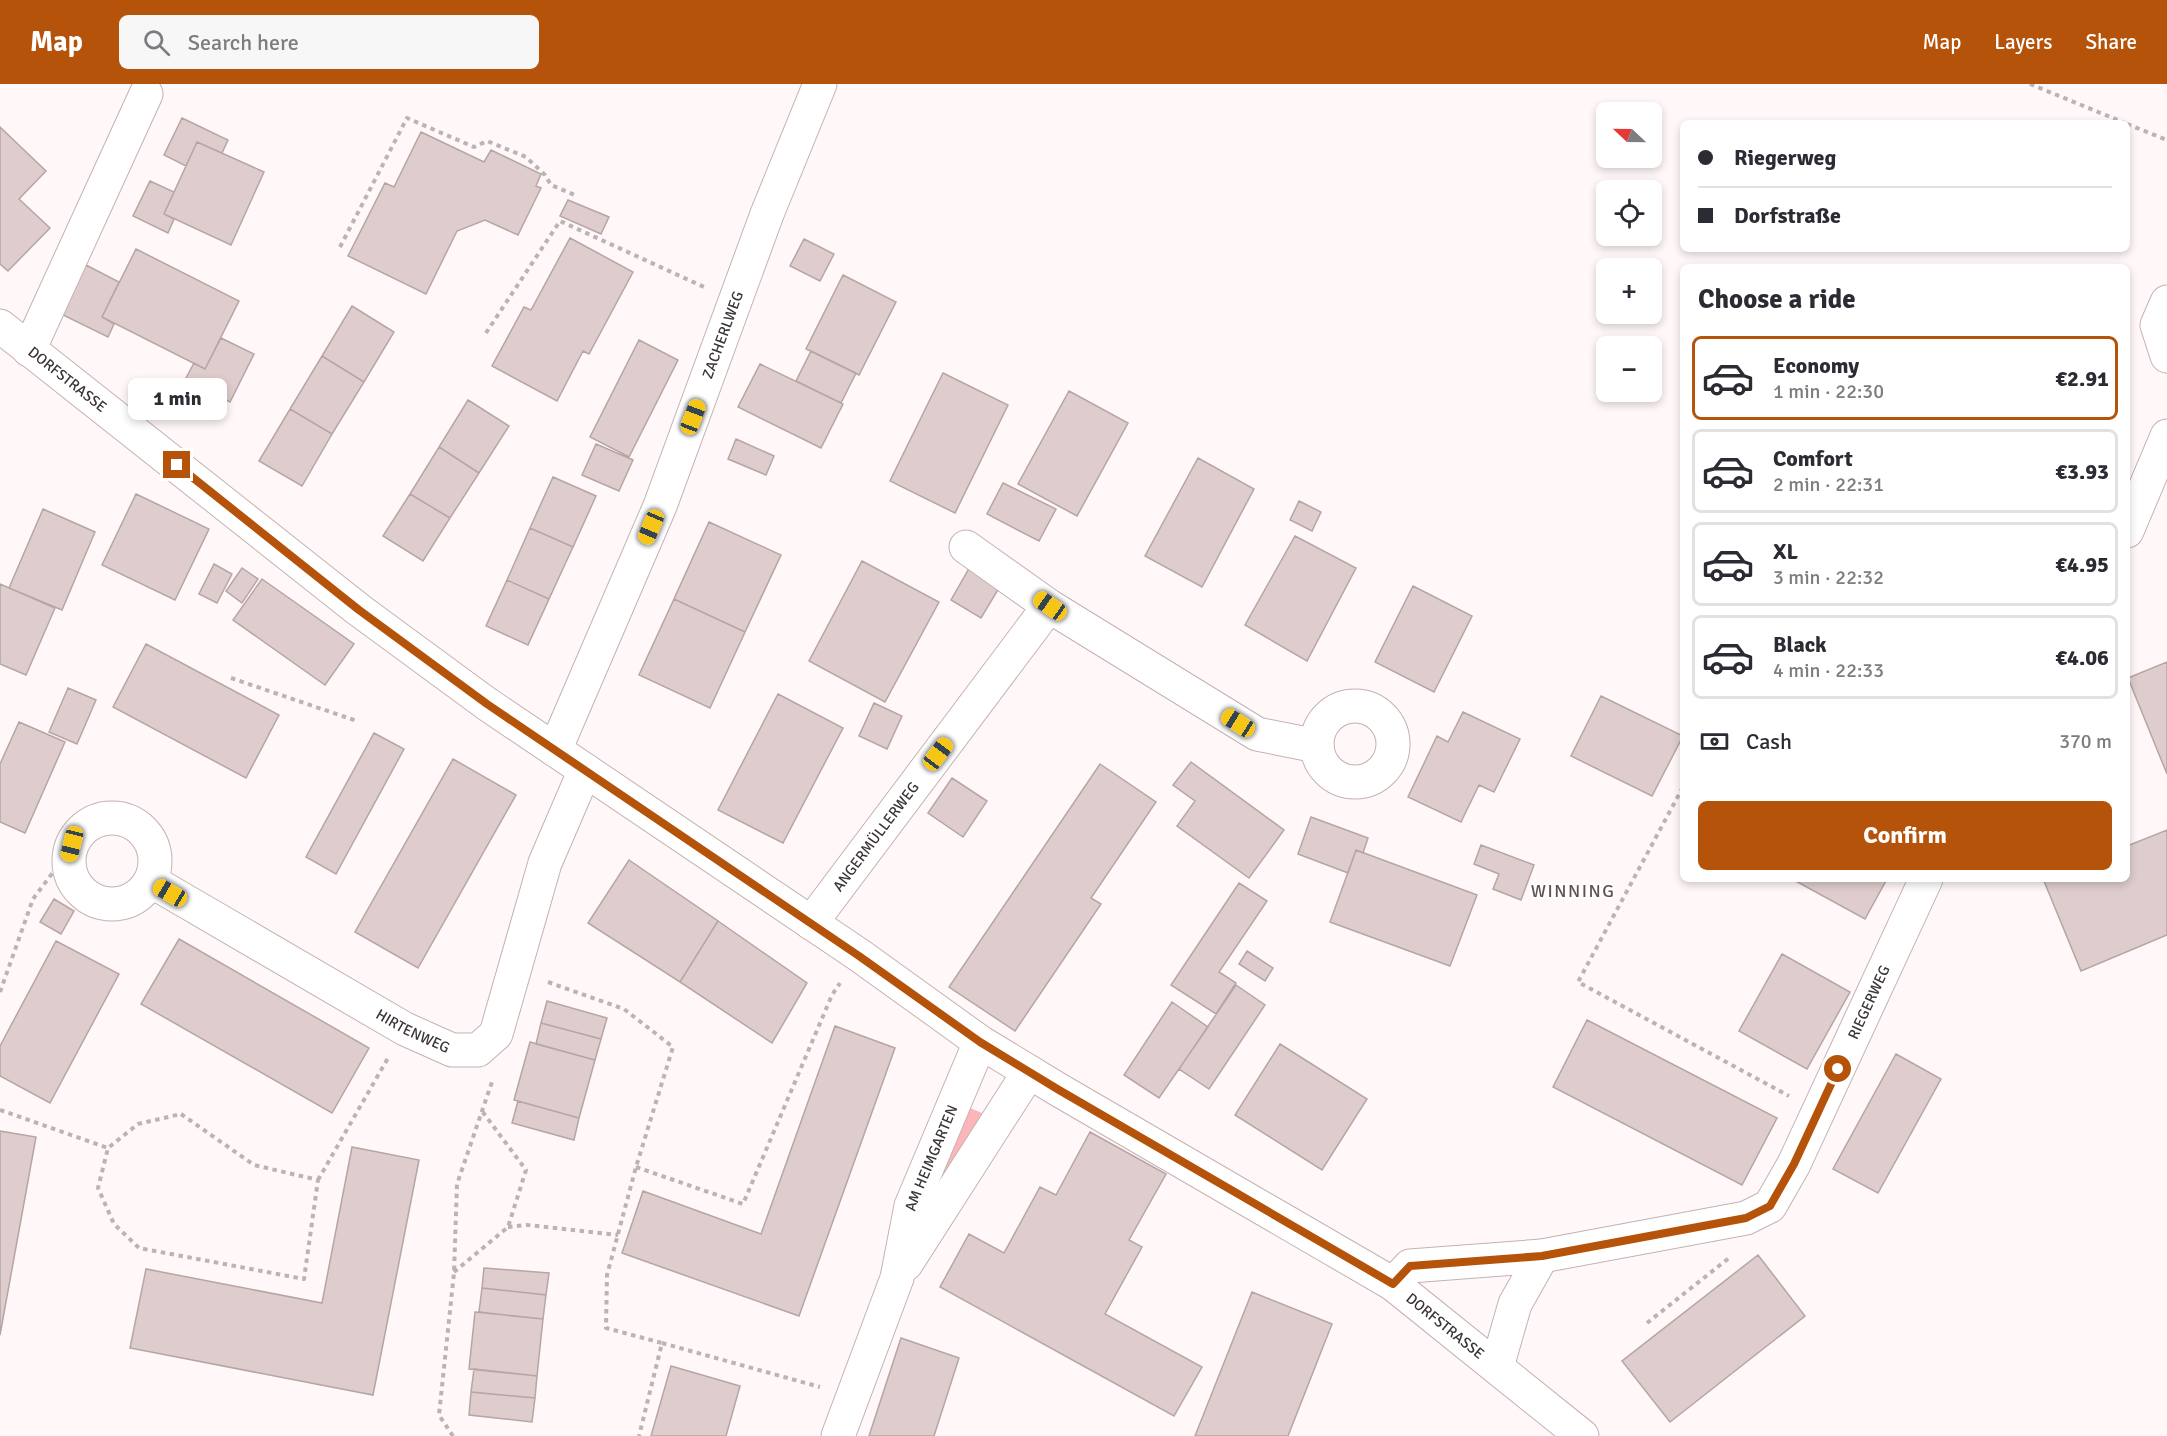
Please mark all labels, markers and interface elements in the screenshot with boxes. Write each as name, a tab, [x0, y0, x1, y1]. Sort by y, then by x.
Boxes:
search box	[119, 15, 539, 69]
text: Map	[30, 25, 83, 59]
icon: search	[140, 26, 173, 59]
text: Search here	[188, 29, 299, 56]
text: Map	[1923, 29, 1961, 55]
text: Layers	[1994, 29, 2052, 55]
text: Share	[2085, 29, 2137, 55]
north arrow	[1596, 102, 1662, 168]
map controls	[1596, 102, 1662, 402]
text: Riegerweg	[1734, 144, 1836, 171]
button: locate	[1596, 180, 1662, 246]
text: Dorfstraße	[1734, 202, 1841, 229]
button: +	[1596, 258, 1662, 324]
text: Choose a ride	[1698, 283, 1856, 316]
street label: ZACHERLWEG	[698, 289, 747, 381]
button: −	[1596, 336, 1662, 402]
street label: DORFSTRASSE	[25, 343, 110, 416]
icon: car	[1701, 351, 1755, 405]
text: Economy	[1773, 352, 1859, 379]
text: €2.91	[2055, 365, 2109, 392]
callout: 1 min	[128, 378, 226, 420]
text: 1 min · 22:30	[1773, 379, 1884, 404]
text: 1 min	[153, 386, 202, 411]
car	[678, 397, 708, 437]
icon: car	[1701, 444, 1755, 498]
text: Comfort	[1773, 445, 1853, 472]
route end	[163, 451, 190, 478]
text: €3.93	[2055, 458, 2109, 485]
text: 2 min · 22:31	[1773, 472, 1884, 497]
car	[636, 507, 666, 547]
icon: car	[1701, 537, 1755, 591]
text: XL	[1773, 538, 1798, 565]
text: €4.95	[2055, 551, 2109, 578]
text: 3 min · 22:32	[1773, 565, 1884, 590]
car	[1030, 588, 1070, 624]
icon: car	[1701, 630, 1755, 684]
text: Black	[1773, 631, 1827, 658]
text: €4.06	[2055, 644, 2109, 671]
text: 4 min · 22:33	[1773, 658, 1884, 683]
car	[1218, 706, 1258, 740]
icon: cash	[1698, 725, 1731, 758]
text: Cash	[1746, 728, 1792, 755]
text: 370 m	[2059, 729, 2112, 754]
car	[920, 734, 956, 774]
street label: ANGERMÜLLERWEG	[829, 778, 923, 895]
button: Confirm	[1698, 801, 2112, 870]
car	[59, 824, 85, 864]
car	[150, 876, 190, 910]
district label: WINNING	[1531, 880, 1615, 902]
street label: RIEGERWEG	[1844, 962, 1894, 1042]
street label: HIRTENWEG	[373, 1005, 453, 1057]
route start	[1824, 1055, 1851, 1082]
street label: AM HEIMGARTEN	[901, 1102, 961, 1212]
street label: DORFSTRASSE	[1402, 1289, 1488, 1363]

